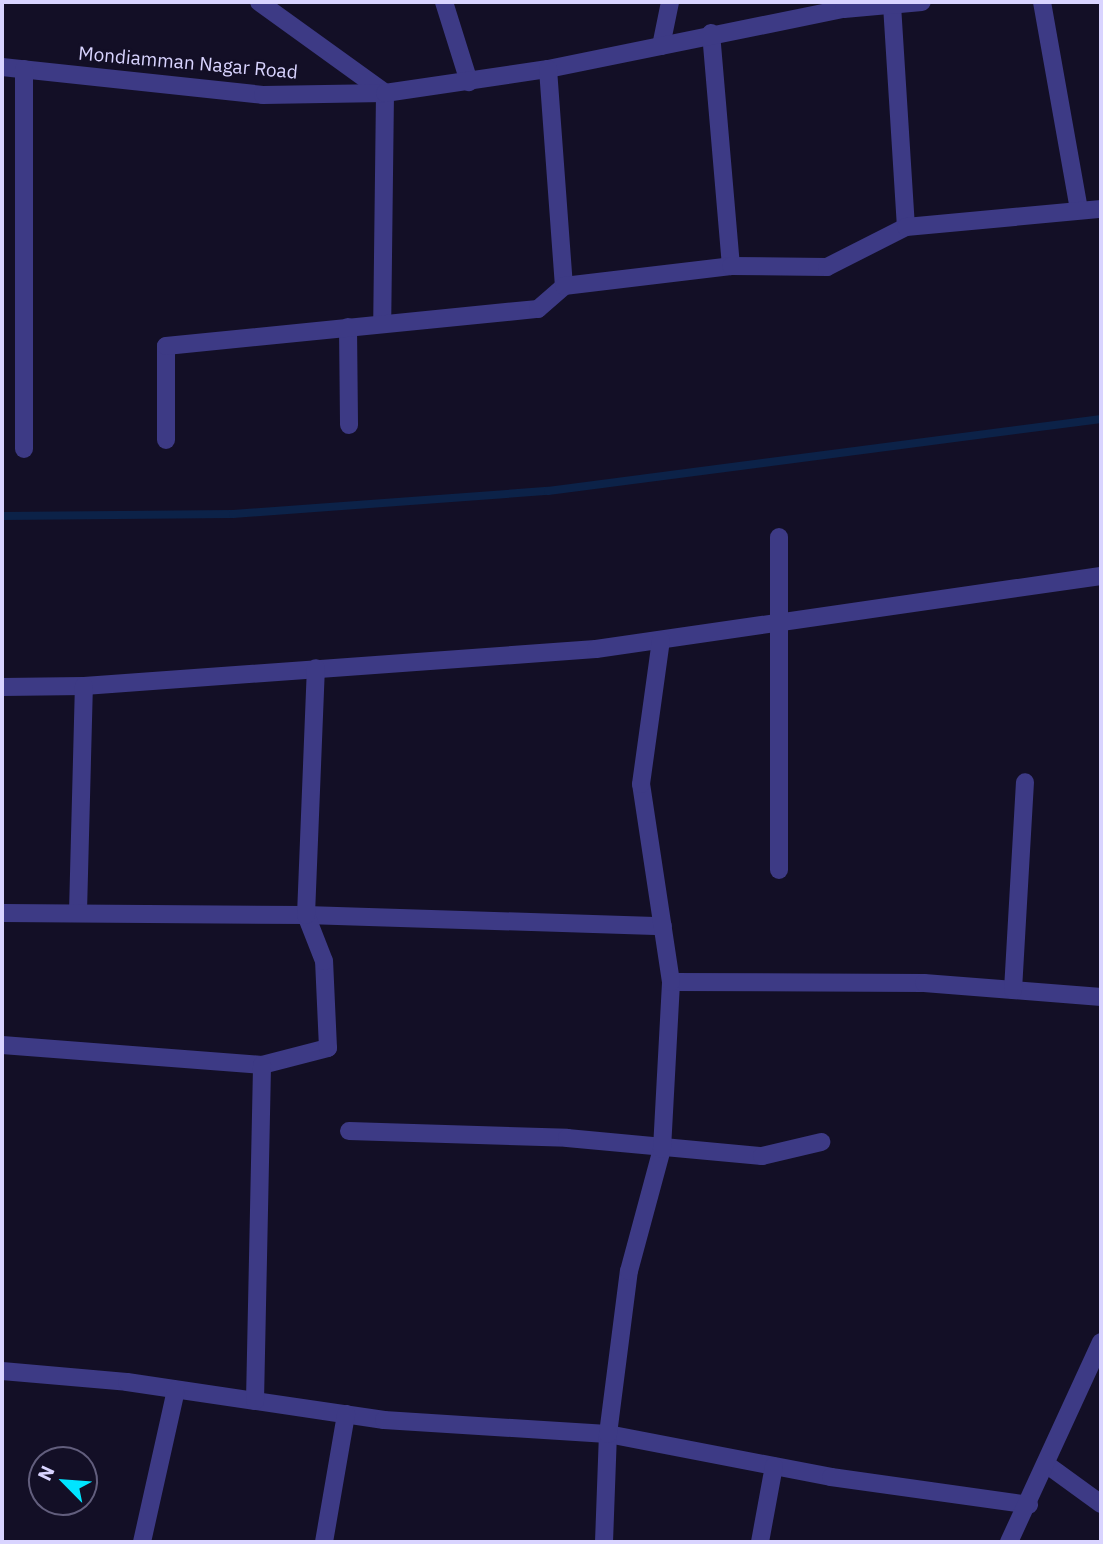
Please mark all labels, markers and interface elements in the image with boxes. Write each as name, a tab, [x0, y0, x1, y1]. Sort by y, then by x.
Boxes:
street label: Mondiamman Nagar Road	[77, 42, 299, 84]
north arrow	[28, 1446, 98, 1516]
text: N	[32, 1462, 60, 1484]

